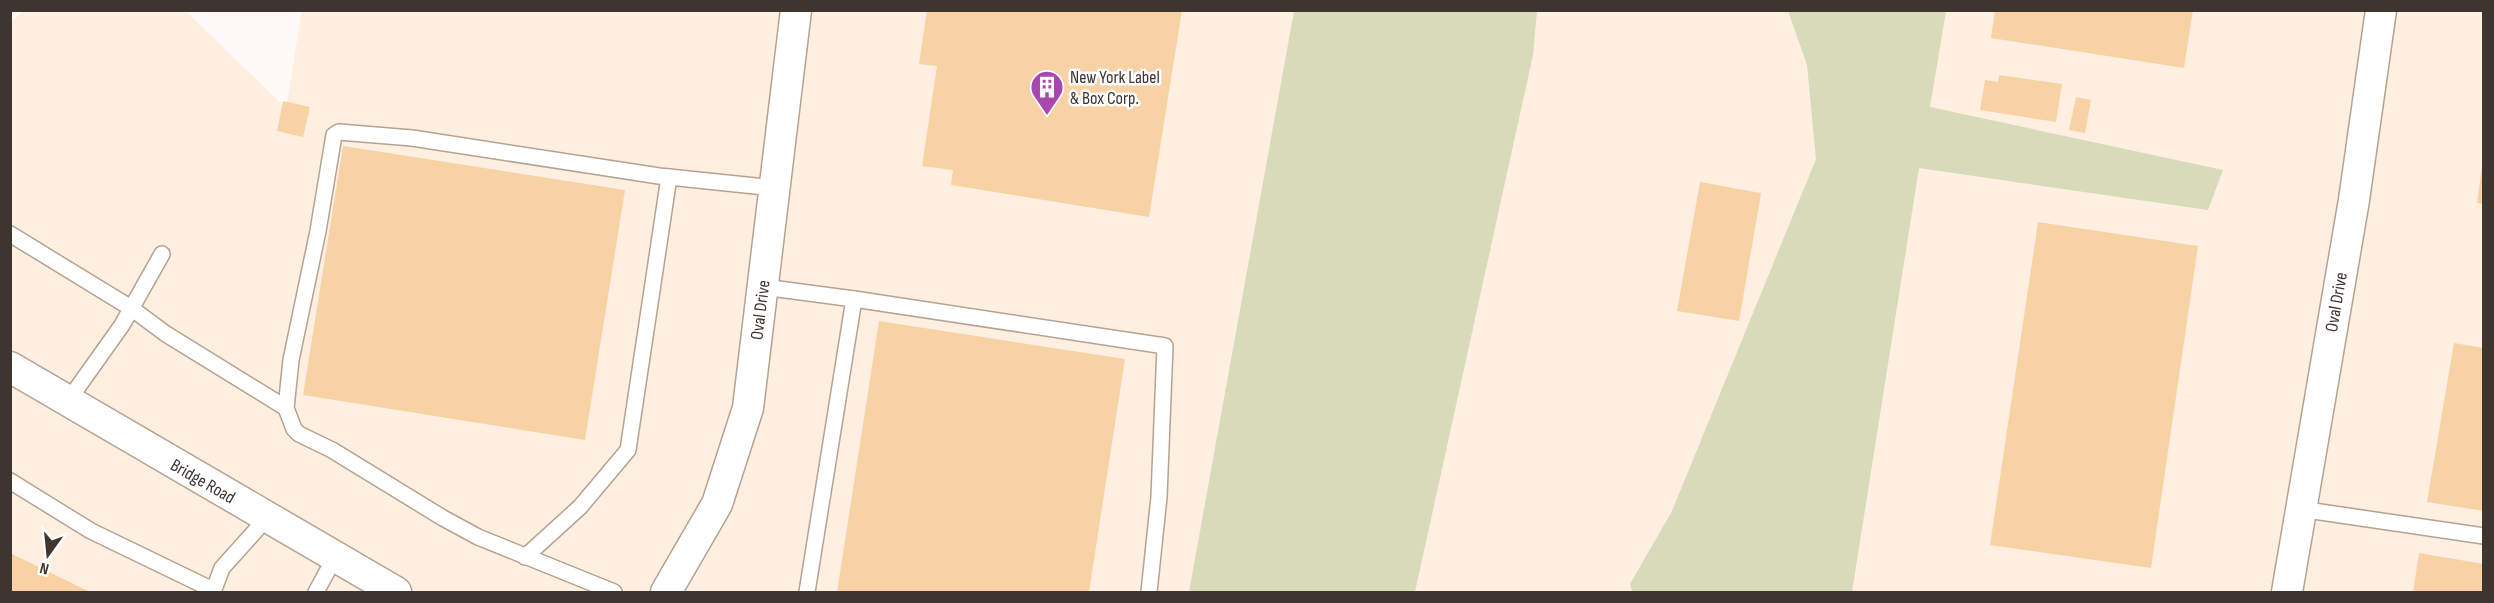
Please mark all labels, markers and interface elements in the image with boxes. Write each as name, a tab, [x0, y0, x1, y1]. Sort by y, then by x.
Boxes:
place label: New York Label & Box Corp.	[1070, 67, 1160, 109]
building icon: New York Label & Box Corp.	[1029, 69, 1065, 116]
street label: Oval Drive	[2321, 271, 2352, 334]
street label: Oval Drive	[746, 279, 775, 341]
street label: Bridge Road	[167, 455, 239, 508]
north arrow	[18, 525, 78, 585]
text: N	[38, 558, 51, 578]

